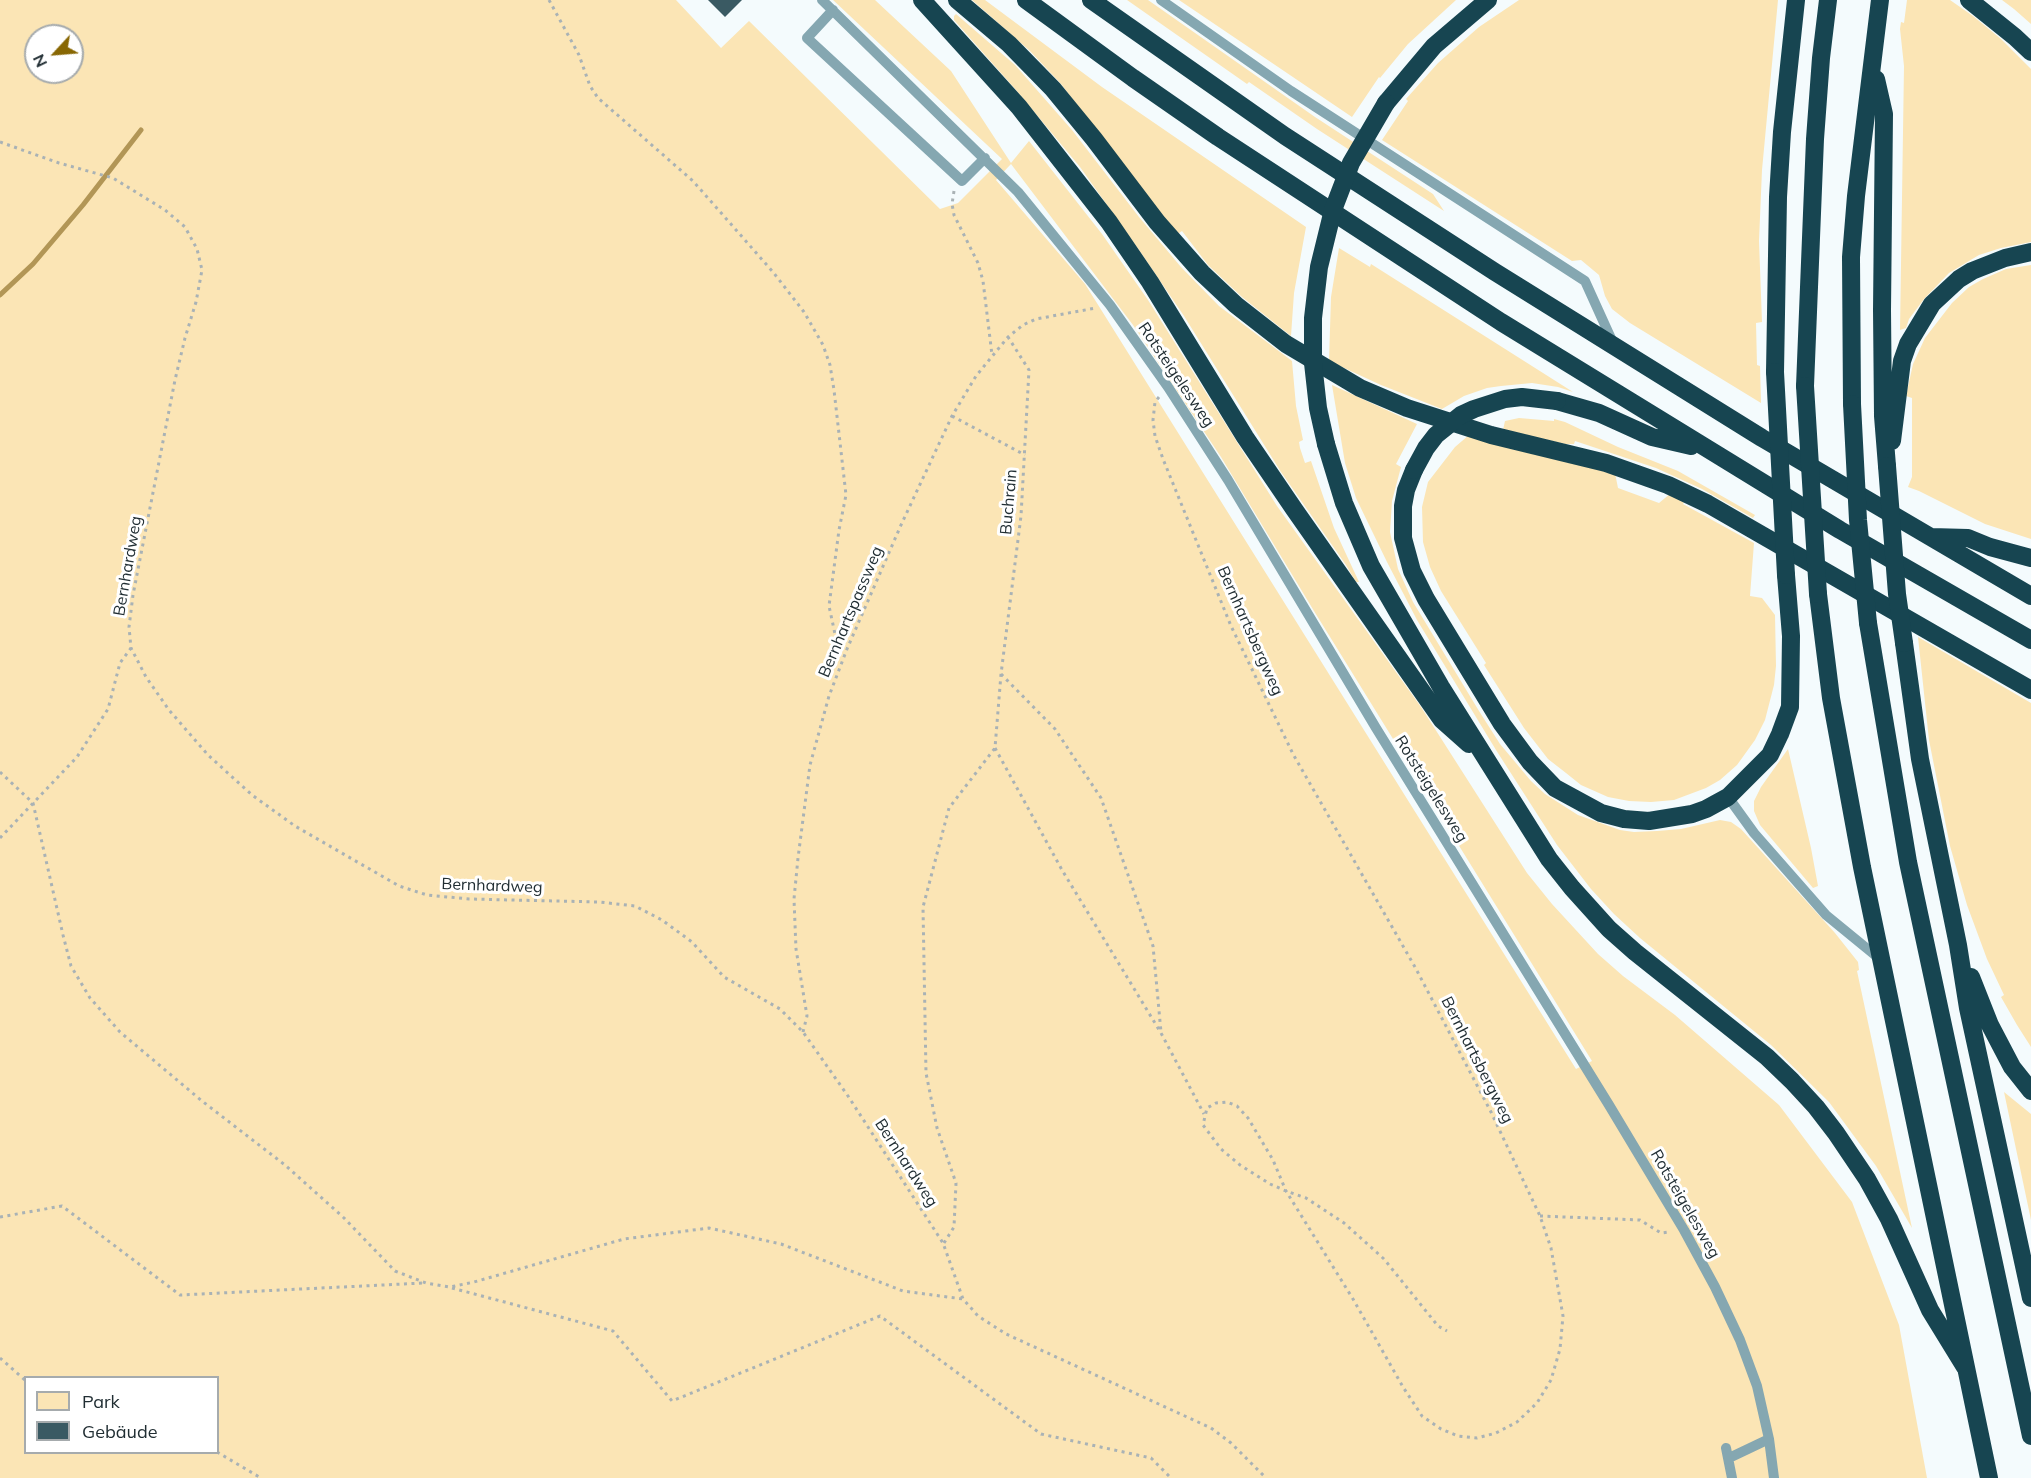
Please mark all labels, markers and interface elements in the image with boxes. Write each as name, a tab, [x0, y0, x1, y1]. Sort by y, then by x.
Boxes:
north arrow	[24, 24, 84, 84]
text: N	[28, 51, 51, 71]
street label: Rotsteigelesweg	[1134, 319, 1218, 431]
street label: Buchrain	[997, 468, 1021, 536]
street label: Bernhardweg	[110, 515, 146, 617]
street label: Bernhartspassweg	[815, 544, 887, 680]
street label: Bernhartsbergweg	[1213, 563, 1287, 699]
street label: Rotsteigelesweg	[1390, 732, 1472, 846]
street label: Bernhardweg	[441, 875, 543, 897]
street label: Bernhartsbergweg	[1437, 994, 1517, 1126]
street label: Bernhardweg	[870, 1115, 942, 1211]
street label: Rotsteigelesweg	[1646, 1146, 1724, 1262]
legend	[24, 1376, 219, 1454]
text: Park	[82, 1390, 120, 1413]
text: Gebäude	[82, 1420, 158, 1443]

